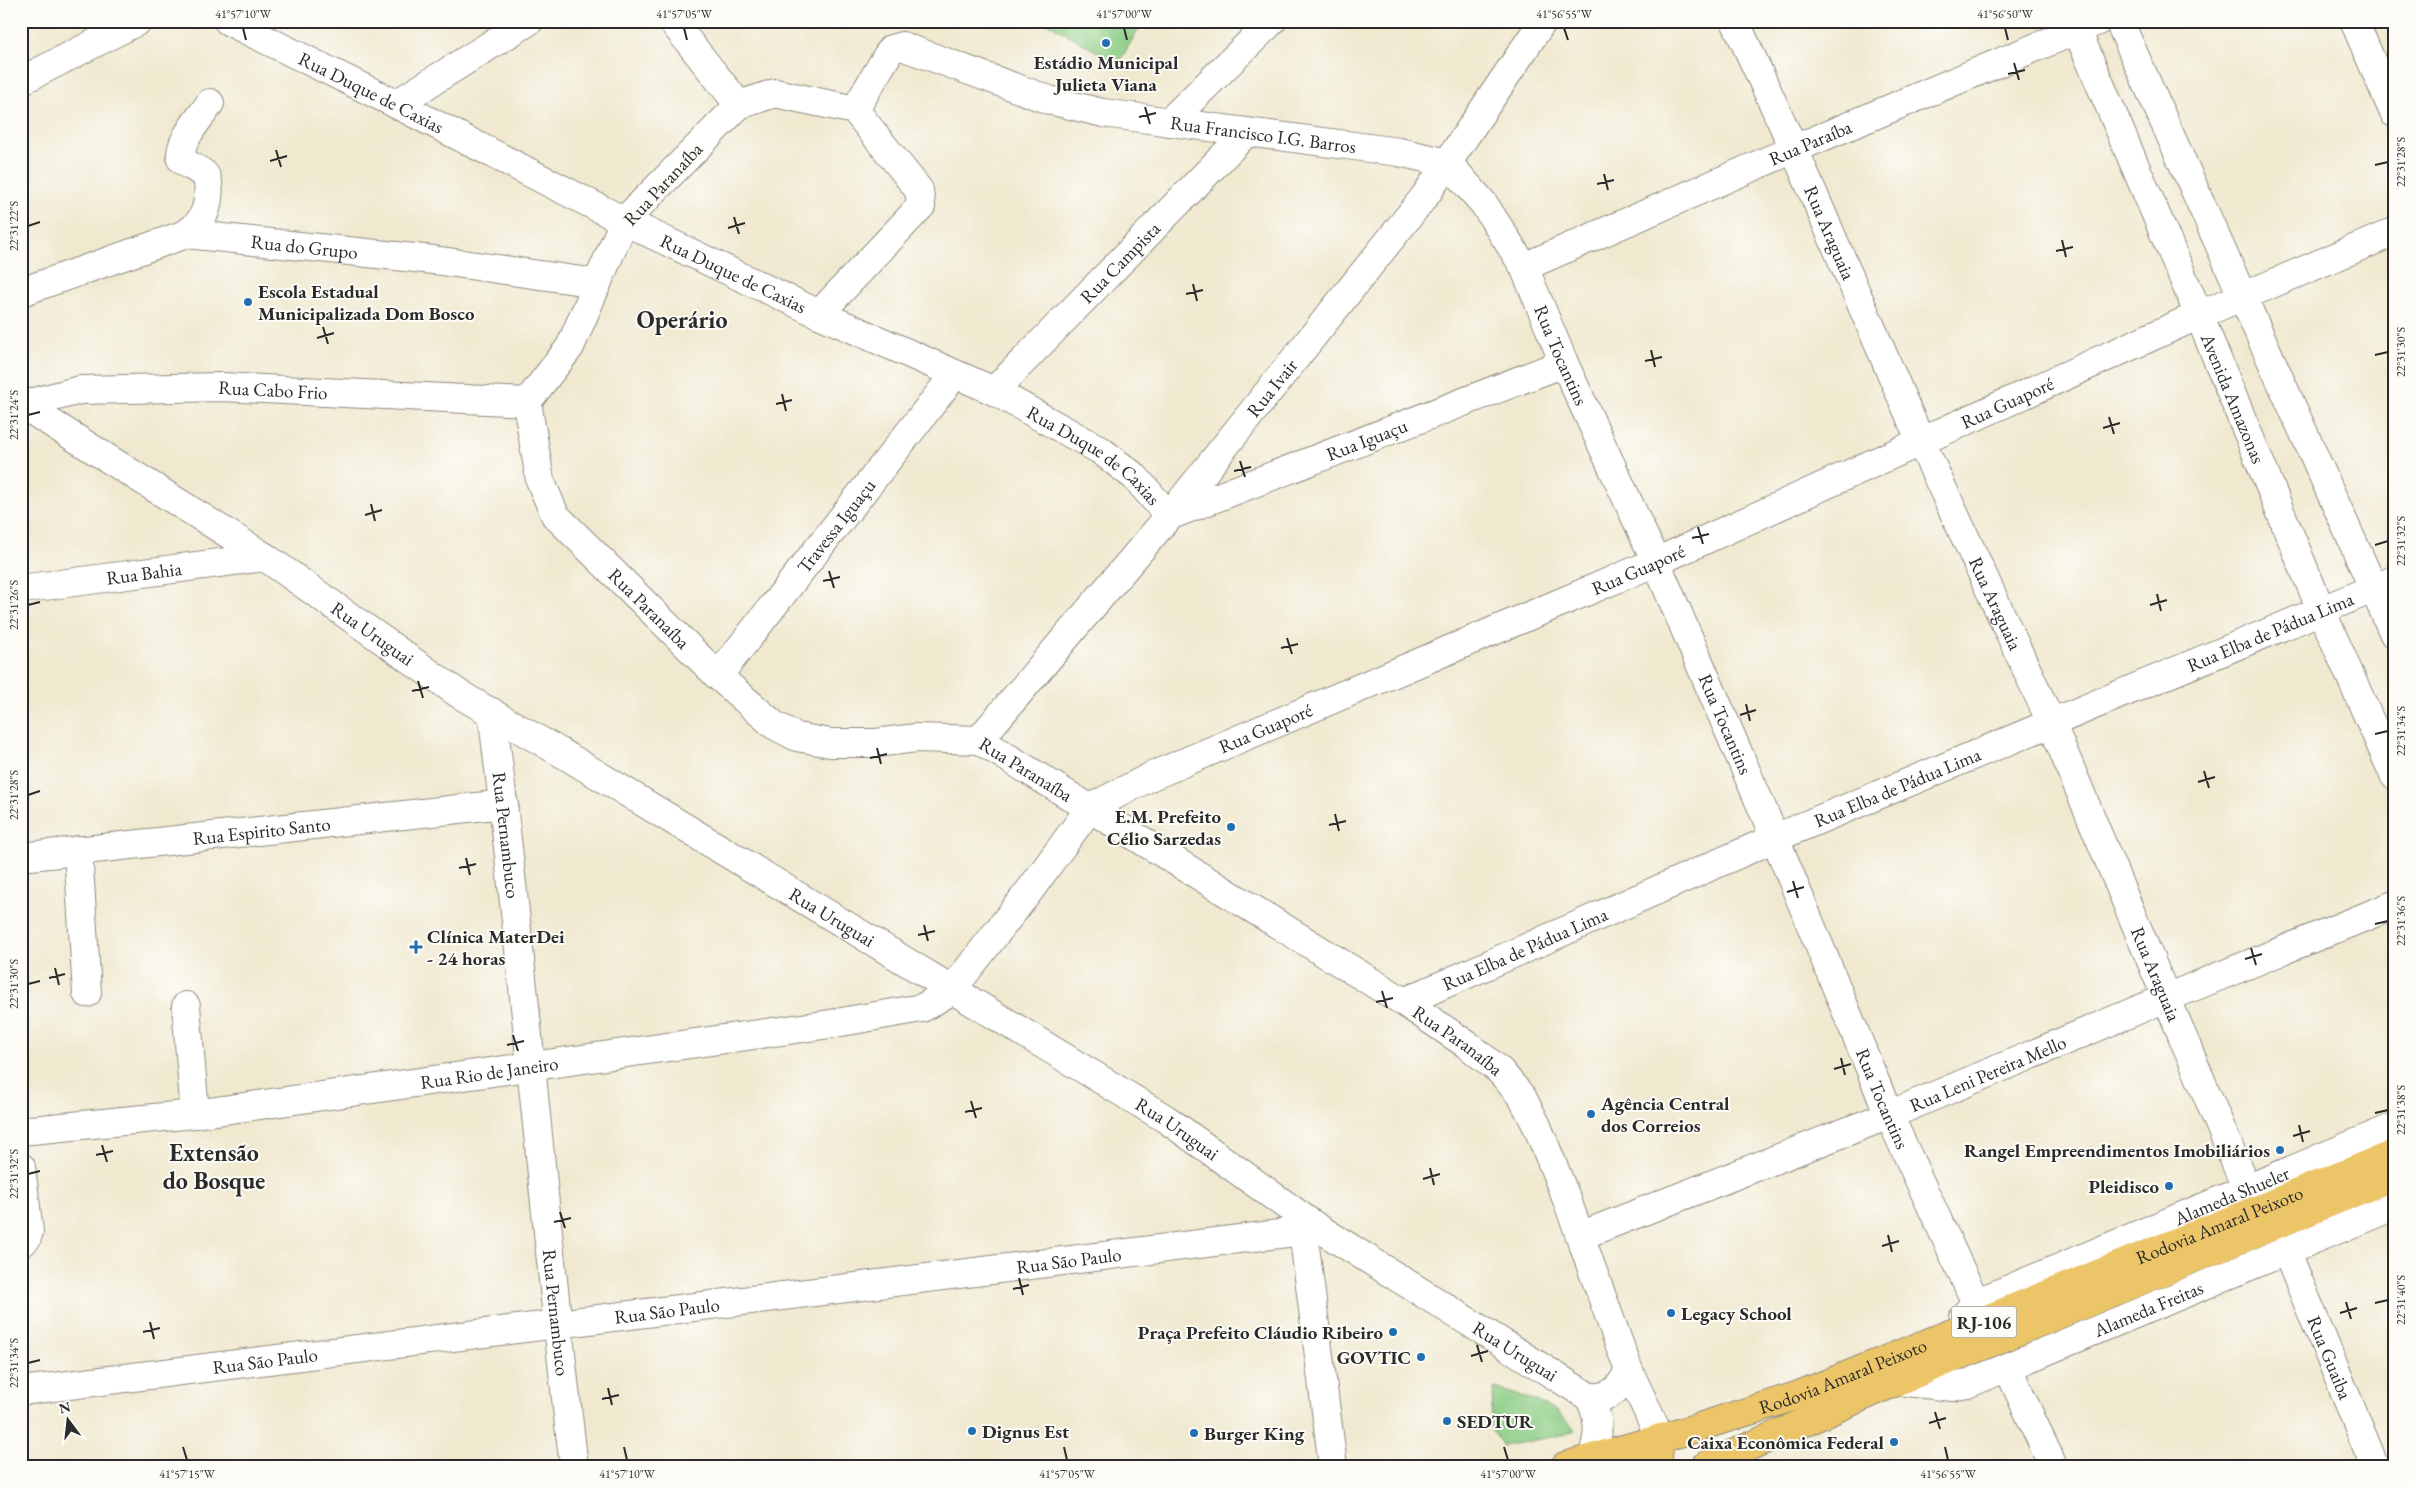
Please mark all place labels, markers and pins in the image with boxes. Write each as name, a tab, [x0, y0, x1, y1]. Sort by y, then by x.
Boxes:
marker: Estádio Municipal Julieta Viana	[1100, 37, 1112, 49]
place label: Estádio Municipal Julieta Viana	[1034, 50, 1179, 97]
place label: Escola Estadual Municipalizada Dom Bosco	[258, 279, 475, 326]
marker: Escola Estadual Municipalizada Dom Bosco	[242, 296, 254, 308]
place label: E.M. Prefeito Célio Sarzedas	[1107, 804, 1221, 851]
marker: E.M. Prefeito Célio Sarzedas	[1225, 821, 1237, 833]
place label: Clínica MaterDei - 24 horas	[427, 924, 565, 971]
marker: Clínica MaterDei - 24 horas	[409, 940, 423, 954]
place label: Agência Central dos Correios	[1600, 1091, 1730, 1138]
marker: Agência Central dos Correios	[1585, 1108, 1597, 1120]
place label: Rangel Empreendimentos Imobiliários	[1964, 1138, 2270, 1163]
marker: Rangel Empreendimentos Imobiliários	[2274, 1144, 2286, 1156]
place label: Pleidisco	[2089, 1174, 2159, 1199]
marker: Pleidisco	[2163, 1180, 2175, 1192]
place label: Legacy School	[1681, 1301, 1792, 1326]
marker: Legacy School	[1665, 1307, 1677, 1319]
place label: Praça Prefeito Cláudio Ribeiro	[1138, 1320, 1383, 1345]
marker: Praça Prefeito Cláudio Ribeiro	[1387, 1326, 1399, 1338]
place label: GOVTIC	[1337, 1345, 1411, 1370]
marker: GOVTIC	[1415, 1351, 1427, 1363]
place label: SEDTUR	[1457, 1409, 1534, 1434]
marker: SEDTUR	[1441, 1415, 1453, 1427]
place label: Dignus Est	[982, 1419, 1069, 1444]
place label: Burger King	[1204, 1421, 1305, 1446]
marker: Dignus Est	[966, 1425, 978, 1437]
marker: Burger King	[1188, 1427, 1200, 1439]
place label: Caixa Econômica Federal	[1687, 1430, 1885, 1455]
marker: Caixa Econômica Federal	[1888, 1436, 1900, 1448]

